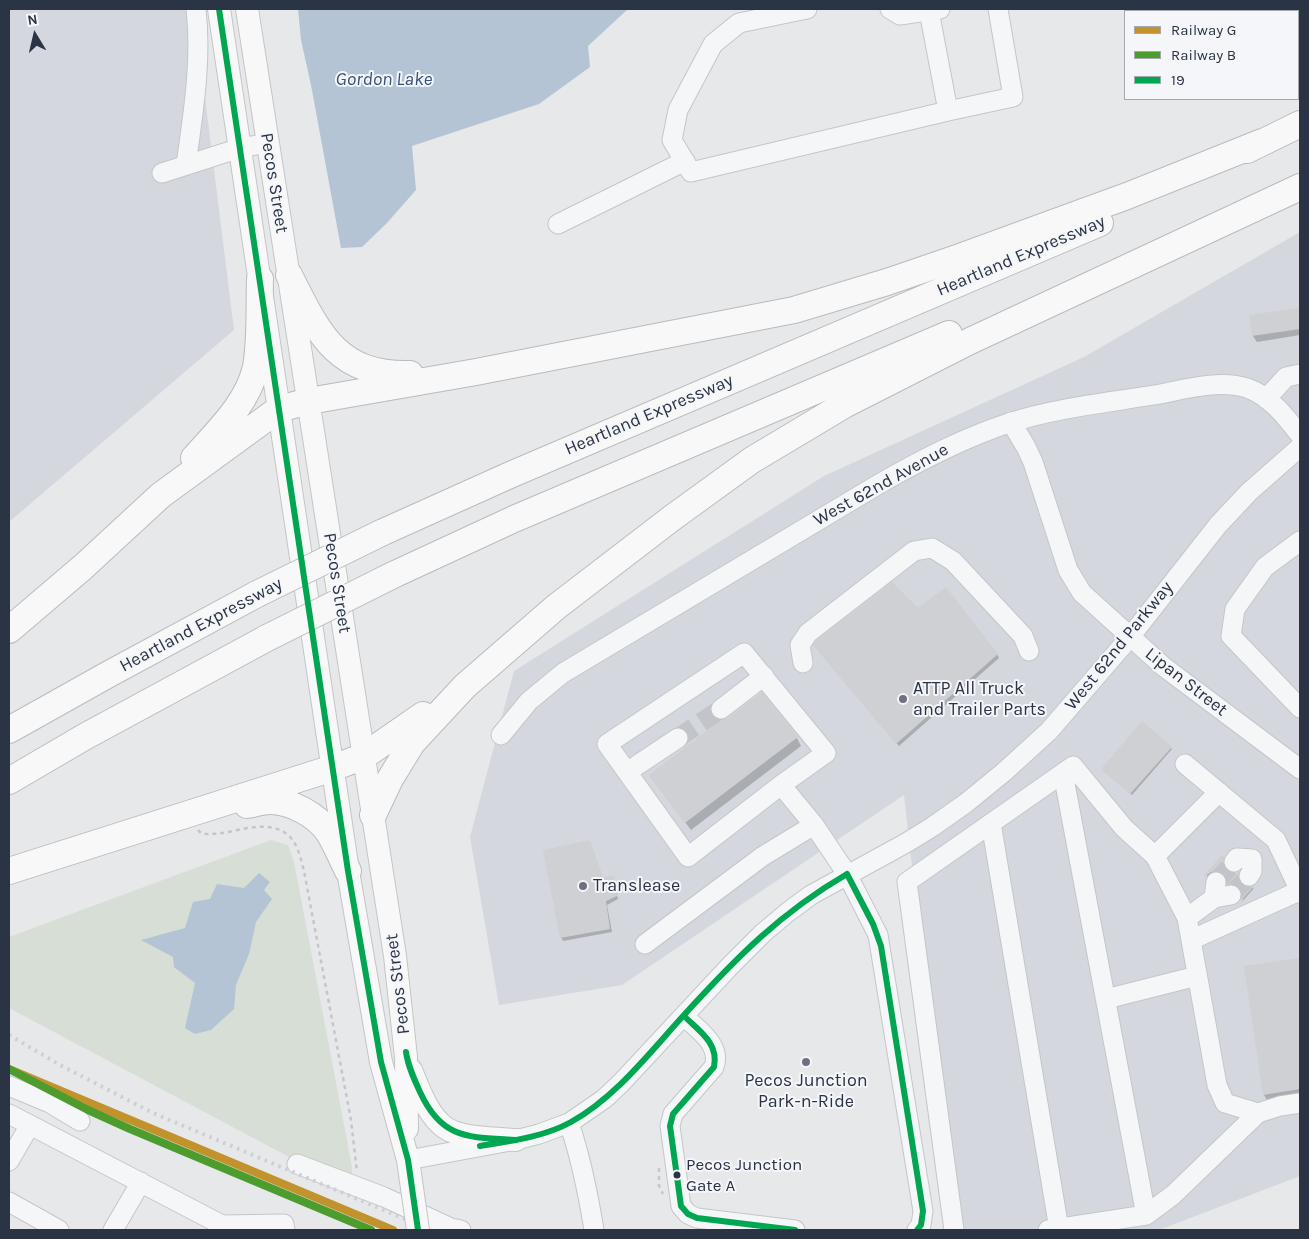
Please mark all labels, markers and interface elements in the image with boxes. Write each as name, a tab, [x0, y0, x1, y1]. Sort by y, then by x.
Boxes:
north arrow	[10, 10, 60, 60]
legend	[1124, 10, 1299, 100]
text: N	[26, 11, 39, 29]
text: Railway G	[1171, 21, 1236, 39]
text: Railway B	[1171, 46, 1236, 64]
water label: Gordon Lake	[336, 69, 432, 91]
text: 19	[1171, 71, 1185, 89]
street label: Pecos Street	[255, 131, 293, 235]
street label: Heartland Expressway	[933, 211, 1109, 301]
street label: Heartland Expressway	[561, 370, 737, 460]
street label: West 62nd Avenue	[810, 439, 952, 531]
street label: Pecos Street	[318, 531, 356, 635]
street label: Heartland Expressway	[116, 573, 286, 677]
street label: West 62nd Parkway	[1060, 577, 1178, 715]
street label: Lipan Street	[1140, 643, 1232, 721]
place label: ATTP All Truck and Trailer Parts	[913, 678, 1046, 721]
marker: ATTP All Truck and Trailer Parts	[897, 693, 909, 705]
place label: Translease	[593, 875, 680, 897]
marker: Translease	[577, 880, 589, 892]
street label: Pecos Street	[381, 932, 415, 1036]
marker: Pecos Junction Park-n-Ride	[800, 1056, 812, 1068]
place label: Pecos Junction Park-n-Ride	[744, 1070, 868, 1112]
place label: Pecos Junction Gate A	[686, 1155, 802, 1195]
marker: Pecos Junction Gate A	[672, 1170, 682, 1180]

